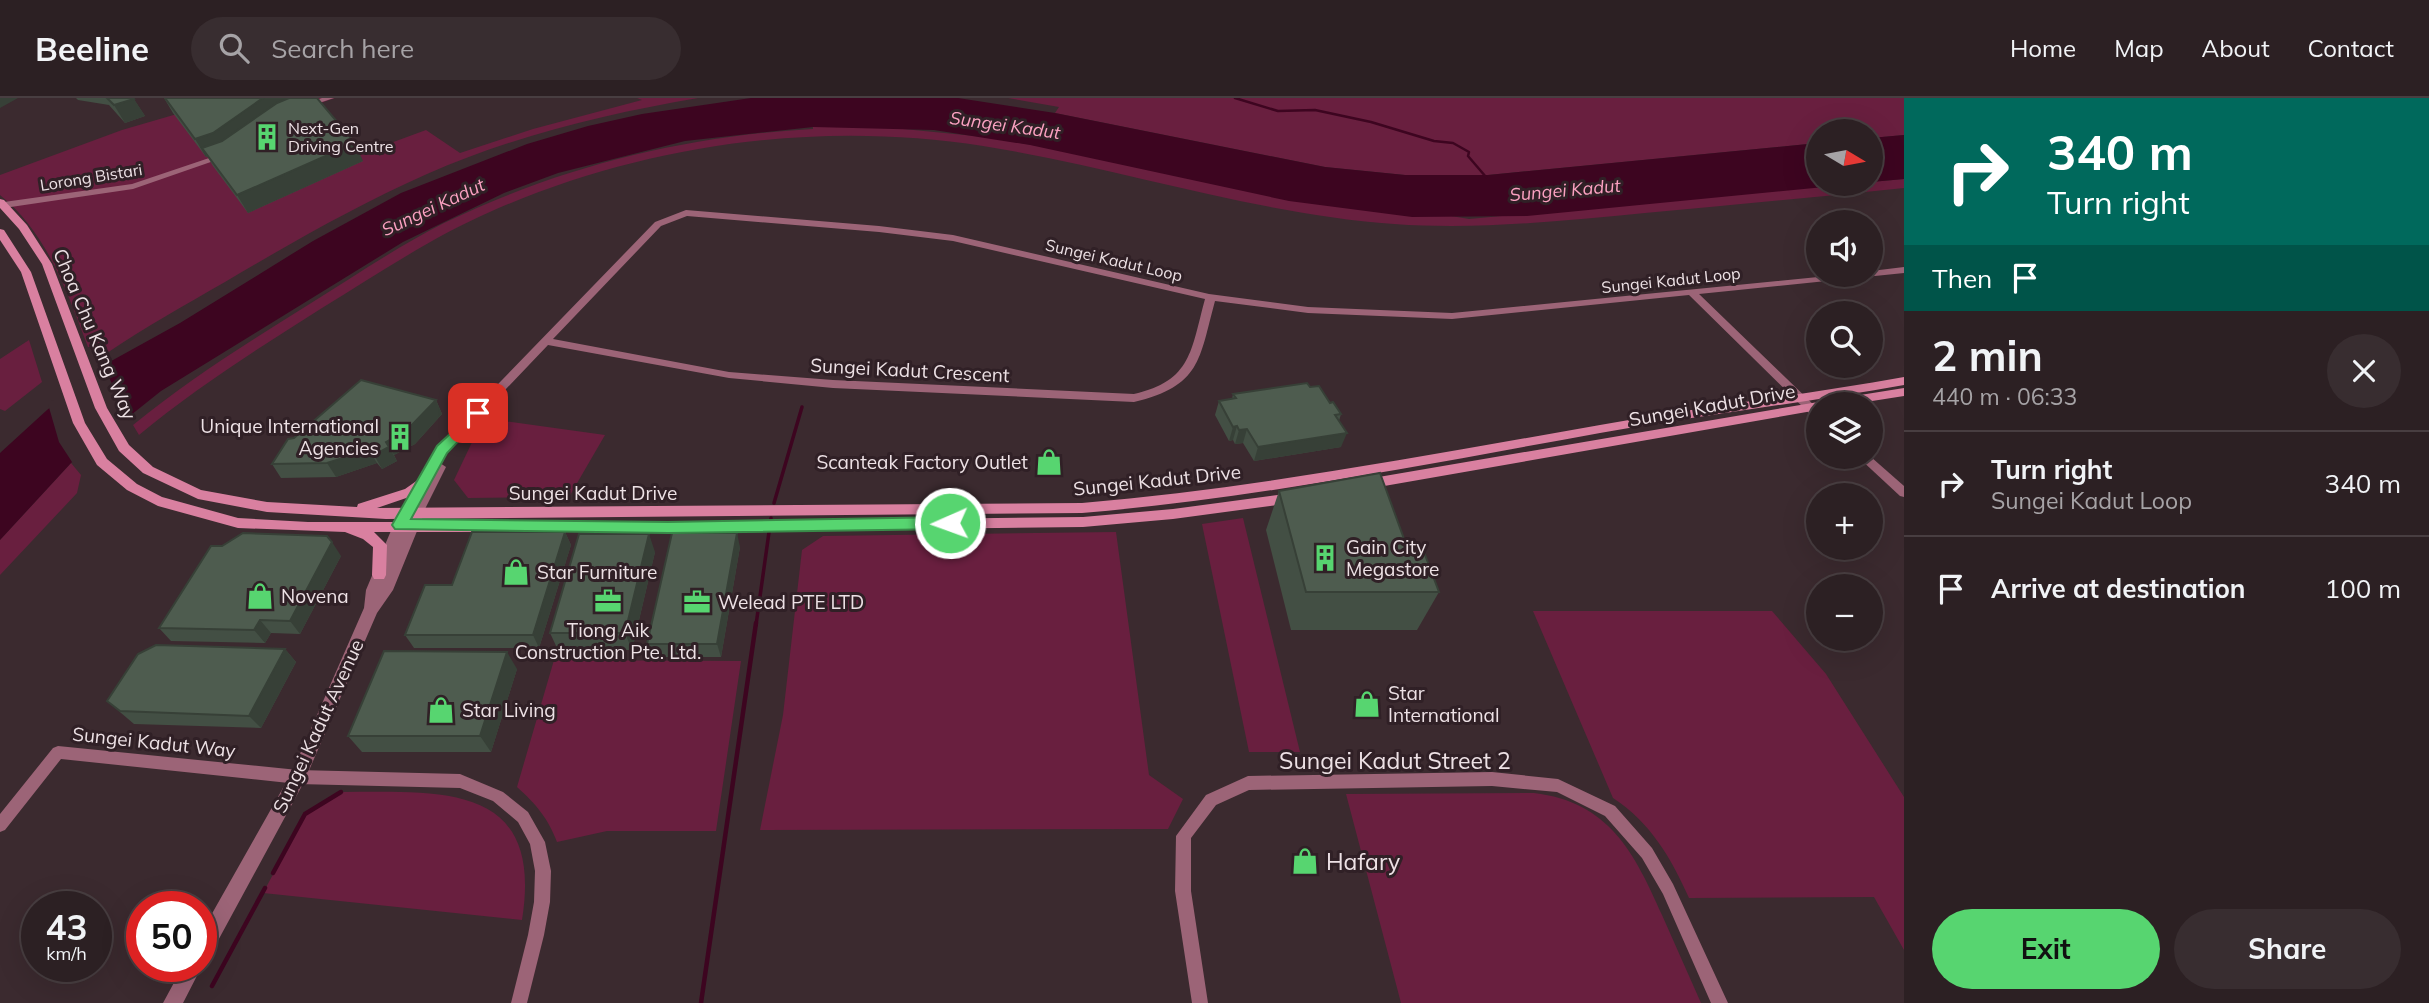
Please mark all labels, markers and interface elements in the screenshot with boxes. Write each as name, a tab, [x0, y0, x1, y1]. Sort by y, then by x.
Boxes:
search box	[191, 17, 681, 80]
text: Beeline	[35, 28, 149, 69]
icon: search	[215, 29, 253, 67]
text: Search here	[271, 32, 414, 65]
text: Home	[2010, 33, 2076, 63]
text: Map	[2114, 33, 2164, 63]
text: About	[2202, 33, 2270, 63]
text: Contact	[2308, 33, 2394, 63]
water label: Sungei Kadut	[948, 106, 1062, 144]
place label: Next-Gen Driving Centre	[288, 118, 394, 156]
north arrow	[1806, 119, 1883, 196]
map controls	[1806, 119, 1883, 651]
text: 340 m	[2047, 121, 2193, 182]
building icon: Next-Gen Driving Centre	[252, 122, 282, 152]
icon: right	[1932, 126, 2023, 217]
street label: Lorong Bistari	[38, 159, 144, 195]
water label: Sungei Kadut	[378, 173, 489, 241]
water label: Sungei Kadut	[1508, 174, 1622, 206]
text: Turn right	[2047, 182, 2190, 222]
button: sound	[1806, 210, 1883, 287]
street label: Sungei Kadut Loop	[1044, 235, 1184, 285]
street label: Choa Chu Kang Way	[48, 245, 142, 423]
icon: arrive	[2006, 259, 2044, 297]
text: Then	[1932, 262, 1992, 295]
street label: Sungei Kadut Loop	[1600, 263, 1742, 297]
button: search	[1806, 301, 1883, 378]
text: 2 min	[1932, 329, 2043, 382]
button: close	[2327, 334, 2401, 408]
street label: Sungei Kadut Crescent	[810, 353, 1011, 387]
street label: Sungei Kadut Drive	[1627, 379, 1797, 431]
text: 440 m · 06:33	[1932, 382, 2077, 411]
pin	[448, 383, 508, 443]
button: layers	[1806, 392, 1883, 469]
icon: arrive	[459, 394, 497, 432]
place label: Unique International Agencies	[200, 414, 379, 460]
building icon: Unique International Agencies	[385, 422, 415, 452]
shop icon: Scanteak Factory Outlet	[1034, 447, 1064, 477]
place label: Scanteak Factory Outlet	[816, 450, 1028, 474]
text: Turn right	[1991, 453, 2112, 486]
street label: Sungei Kadut Drive	[1072, 459, 1242, 501]
icon: right	[1932, 465, 1970, 503]
text: 340 m	[2325, 467, 2401, 500]
street label: Sungei Kadut Drive	[509, 481, 677, 505]
button: +	[1806, 483, 1883, 560]
position arrow	[913, 486, 987, 560]
text: Sungei Kadut Loop	[1991, 486, 2192, 515]
place label: Gain City Megastore	[1346, 535, 1439, 581]
building icon: Gain City Megastore	[1310, 543, 1340, 573]
shop icon: Star Furniture	[501, 557, 531, 587]
place label: Star Furniture	[537, 560, 657, 584]
icon: arrive	[1932, 570, 1970, 608]
text: Arrive at destination	[1991, 572, 2246, 605]
text: 100 m	[2325, 572, 2401, 605]
button: −	[1806, 574, 1883, 651]
shop icon: Novena	[245, 581, 275, 611]
place label: Novena	[281, 584, 349, 608]
office icon: Tiong Aik Construction Pte. Ltd.	[593, 586, 623, 616]
office icon: Welead PTE LTD	[682, 587, 712, 617]
place label: Welead PTE LTD	[718, 590, 864, 614]
place label: Tiong Aik Construction Pte. Ltd.	[515, 618, 701, 664]
street label: Sungei Kadut Avenue	[267, 635, 369, 817]
place label: Star International	[1388, 681, 1499, 727]
shop icon: Star International	[1352, 689, 1382, 719]
shop icon: Star Living	[426, 695, 456, 725]
place label: Star Living	[462, 698, 556, 722]
street label: Sungei Kadut Way	[71, 721, 237, 763]
street label: Sungei Kadut Street 2	[1279, 746, 1511, 775]
shop icon: Hafary	[1290, 846, 1320, 876]
place label: Hafary	[1326, 847, 1400, 876]
speed limit sign: 50	[126, 891, 217, 982]
text: 43	[45, 905, 88, 949]
button: Exit	[1932, 909, 2160, 989]
button: Share	[2174, 909, 2401, 989]
text: km/h	[46, 942, 87, 965]

